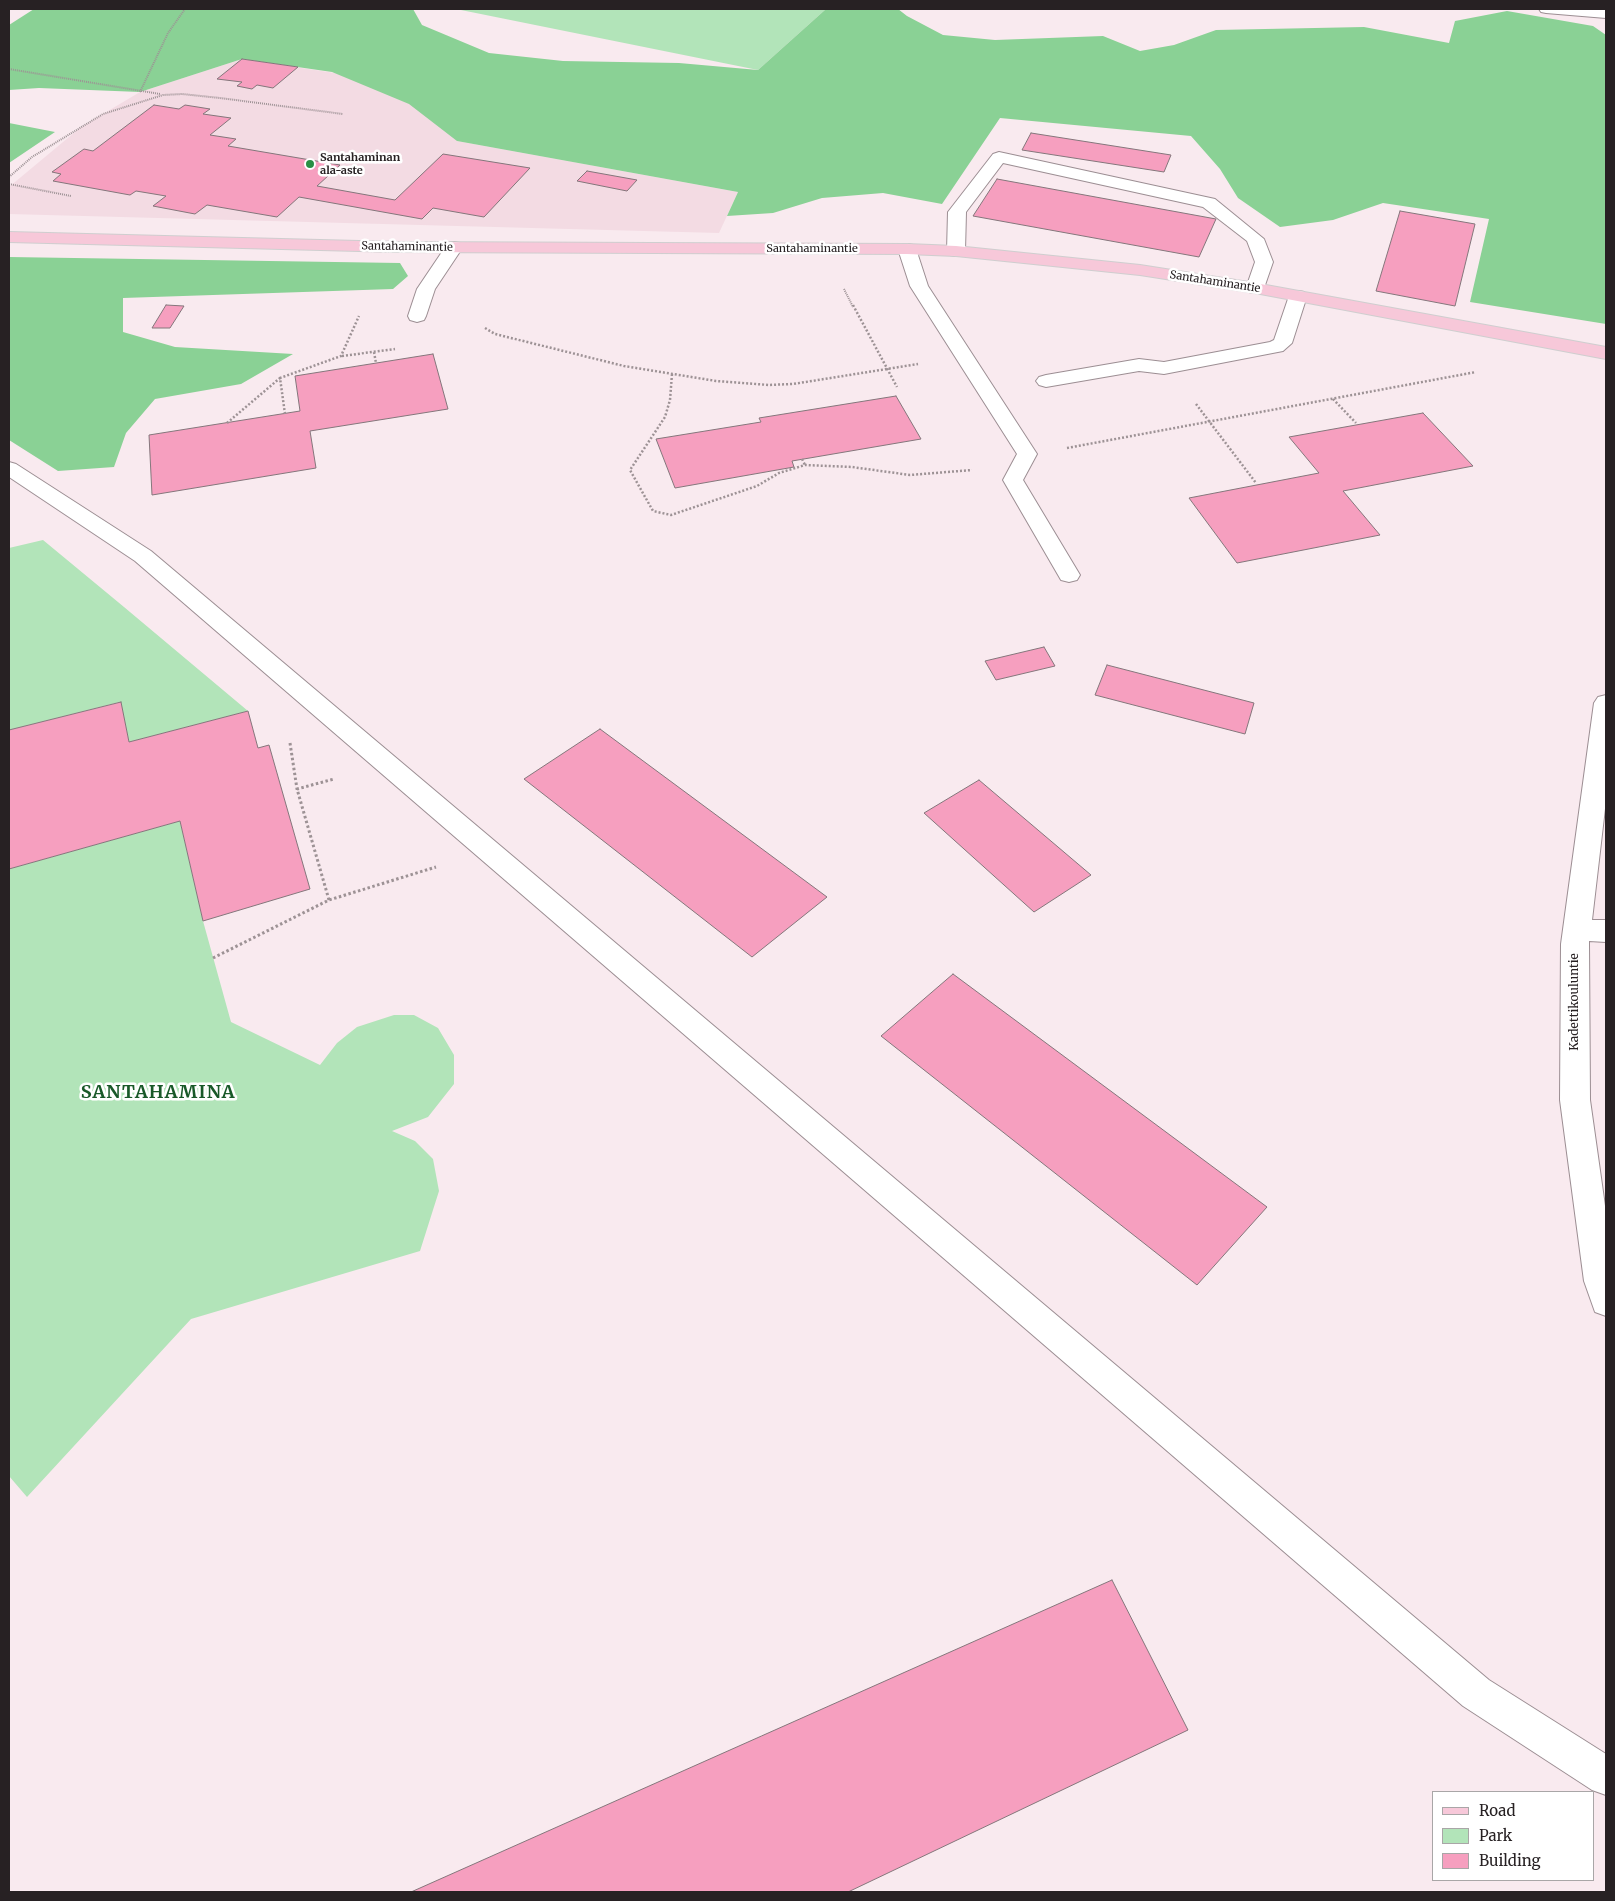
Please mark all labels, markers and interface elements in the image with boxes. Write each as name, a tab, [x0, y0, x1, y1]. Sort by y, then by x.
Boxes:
place label: Santahaminan ala-aste	[320, 151, 400, 177]
marker: Santahaminan ala-aste	[304, 158, 316, 170]
street label: Santahaminantie	[361, 240, 453, 254]
street label: Santahaminantie	[766, 242, 858, 256]
street label: Santahaminantie	[1169, 268, 1261, 296]
street label: Kadettikouluntie	[1568, 953, 1582, 1051]
district label: SANTAHAMINA	[79, 1082, 237, 1104]
legend	[1432, 1791, 1595, 1881]
text: Road	[1479, 1801, 1515, 1820]
text: Park	[1479, 1826, 1512, 1845]
text: Building	[1479, 1851, 1541, 1870]

